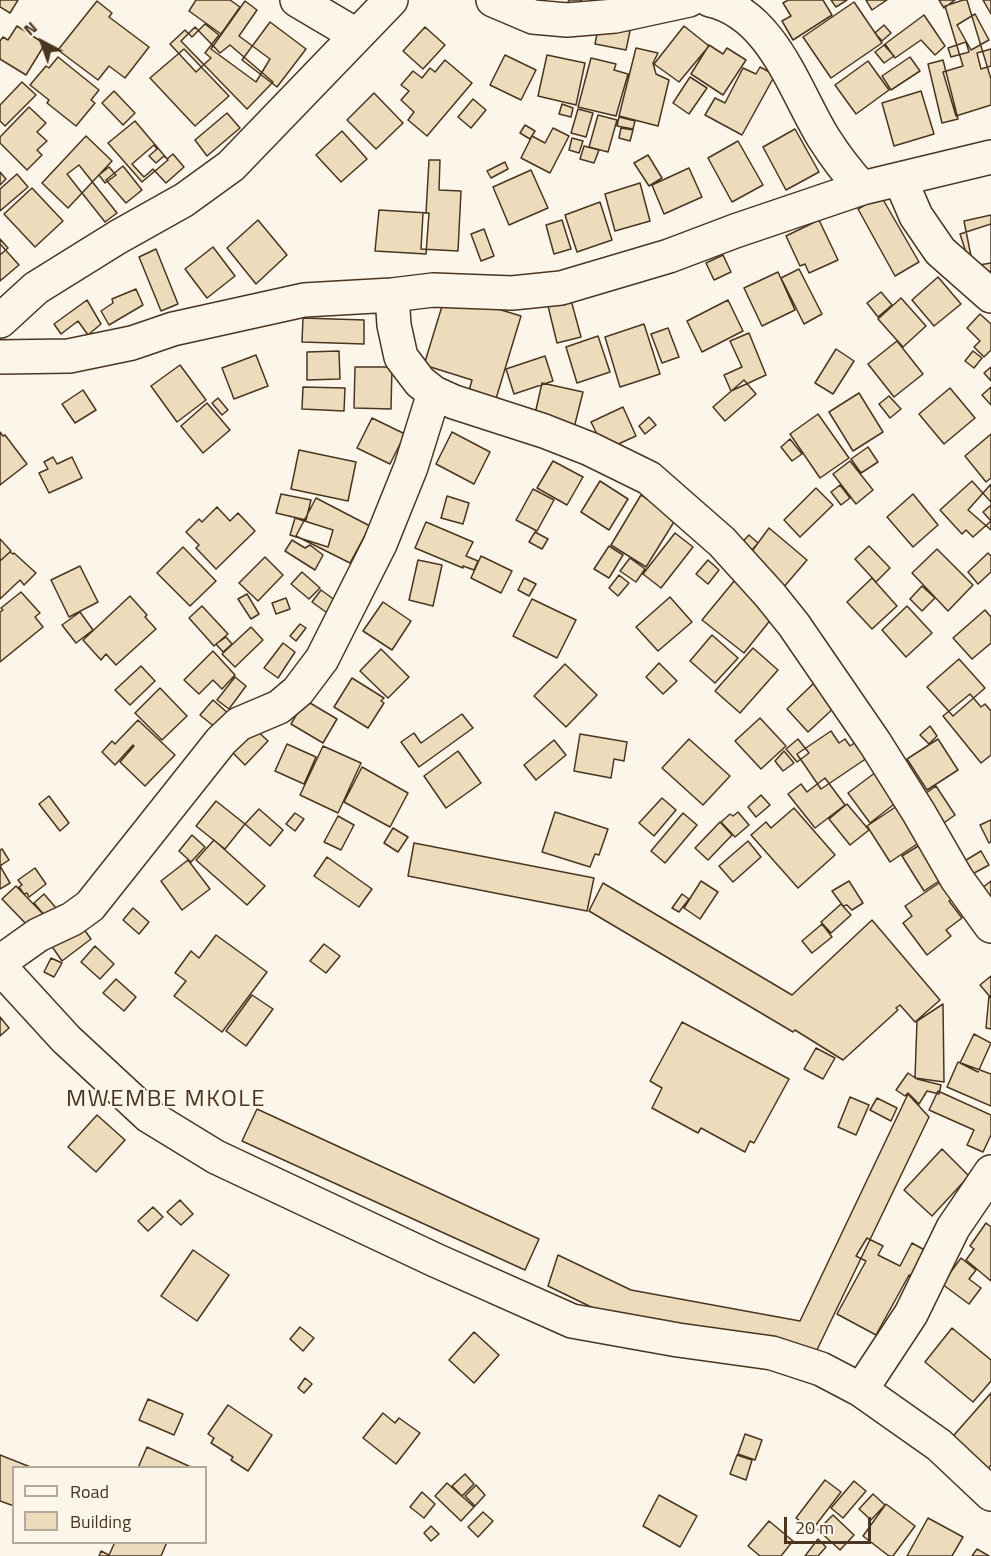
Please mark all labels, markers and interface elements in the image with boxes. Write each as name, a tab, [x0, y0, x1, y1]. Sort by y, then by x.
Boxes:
north arrow	[12, 12, 72, 72]
text: N	[18, 16, 42, 41]
district label: MWEMBE MKOLE	[66, 1086, 266, 1114]
legend	[12, 1466, 207, 1544]
text: Road	[70, 1478, 109, 1505]
scale bar	[787, 1505, 874, 1543]
text: Building	[70, 1508, 131, 1535]
text: 20 m	[795, 1514, 834, 1541]

